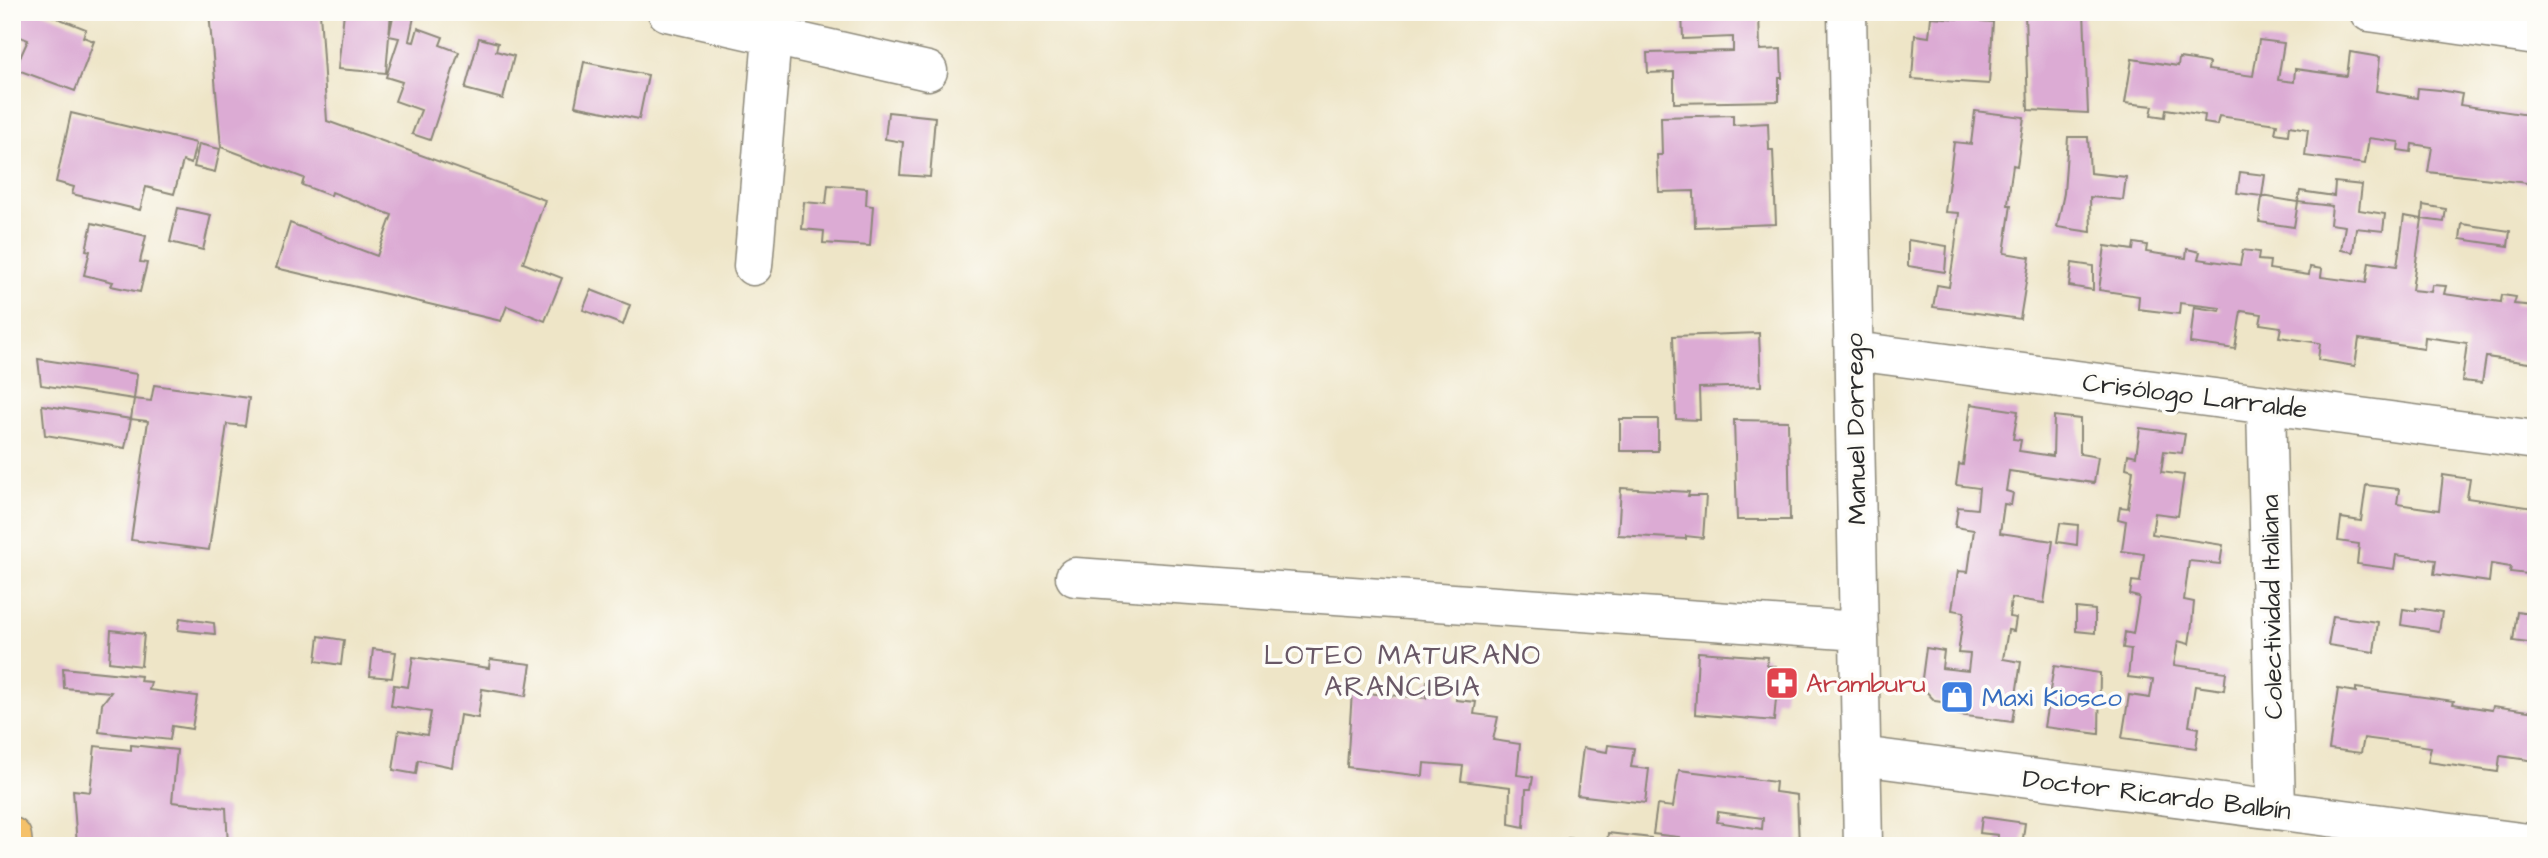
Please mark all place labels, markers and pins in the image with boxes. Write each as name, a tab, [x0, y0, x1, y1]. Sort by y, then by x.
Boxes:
pharmacy icon: Aramburu	[1763, 664, 1801, 702]
place label: Aramburu	[1806, 666, 1926, 702]
shop icon: Maxi Kiosco	[1938, 678, 1976, 716]
place label: Maxi Kiosco	[1982, 680, 2122, 716]

